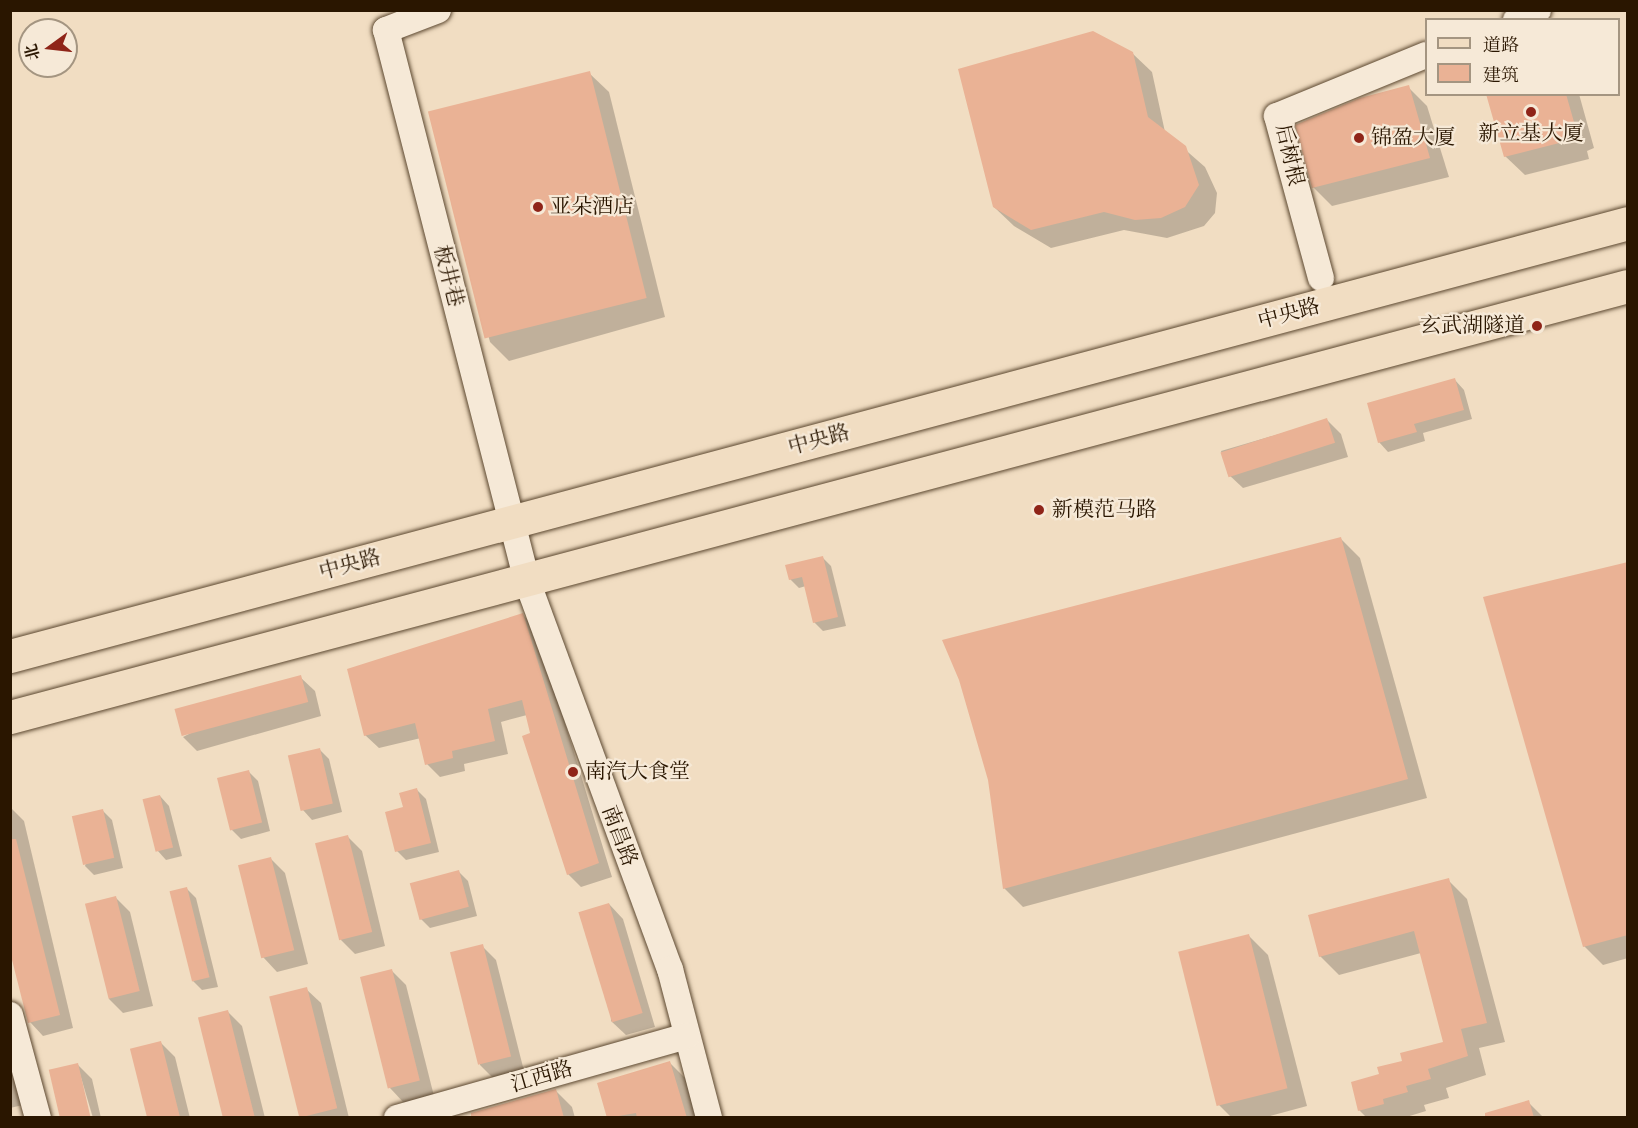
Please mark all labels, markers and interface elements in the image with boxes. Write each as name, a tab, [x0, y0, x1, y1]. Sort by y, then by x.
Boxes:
north arrow	[18, 18, 78, 78]
legend	[1425, 18, 1620, 96]
text: 道路	[1483, 35, 1519, 57]
text: 北	[21, 42, 44, 62]
text: 建筑	[1483, 65, 1519, 87]
marker: 新立基大厦	[1524, 105, 1538, 119]
street label: 后树根	[1270, 121, 1308, 189]
place label: 新立基大厦	[1479, 121, 1583, 147]
place label: 锦盈大厦	[1371, 125, 1455, 151]
marker: 锦盈大厦	[1352, 131, 1366, 145]
place label: 亚朵酒店	[550, 194, 634, 220]
marker: 亚朵酒店	[531, 200, 545, 214]
street label: 板井巷	[428, 242, 468, 310]
street label: 中央路	[1255, 294, 1323, 334]
place label: 玄武湖隧道	[1420, 313, 1525, 339]
marker: 玄武湖隧道	[1530, 319, 1544, 333]
street label: 中央路	[785, 420, 853, 460]
place label: 新模范马路	[1052, 497, 1157, 523]
marker: 新模范马路	[1030, 501, 1048, 519]
street label: 中央路	[316, 545, 384, 585]
place label: 南汽大食堂	[585, 759, 690, 785]
marker: 南汽大食堂	[566, 765, 580, 779]
street label: 南昌路	[596, 802, 642, 870]
street label: 江西路	[508, 1056, 576, 1098]

